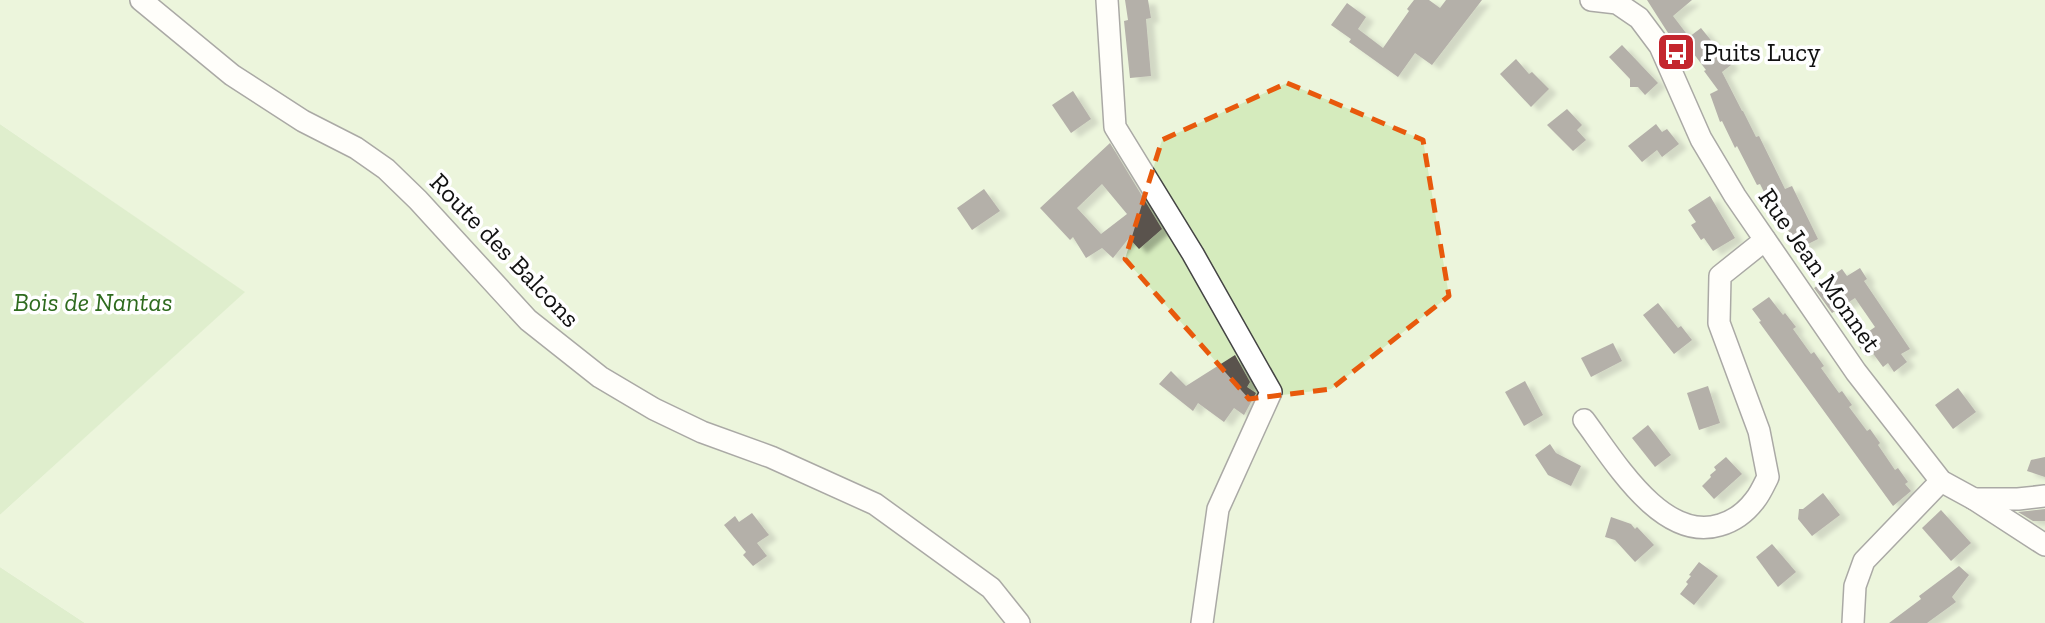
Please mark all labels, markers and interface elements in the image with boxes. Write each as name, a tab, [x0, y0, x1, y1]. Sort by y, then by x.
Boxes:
bus stop icon: Puits Lucy	[1655, 31, 1697, 73]
place label: Puits Lucy	[1703, 36, 1821, 68]
street label: Route des Balcons	[423, 166, 587, 334]
street label: Rue Jean Monnet	[1752, 182, 1888, 358]
park label: Bois de Nantas	[13, 286, 173, 318]

